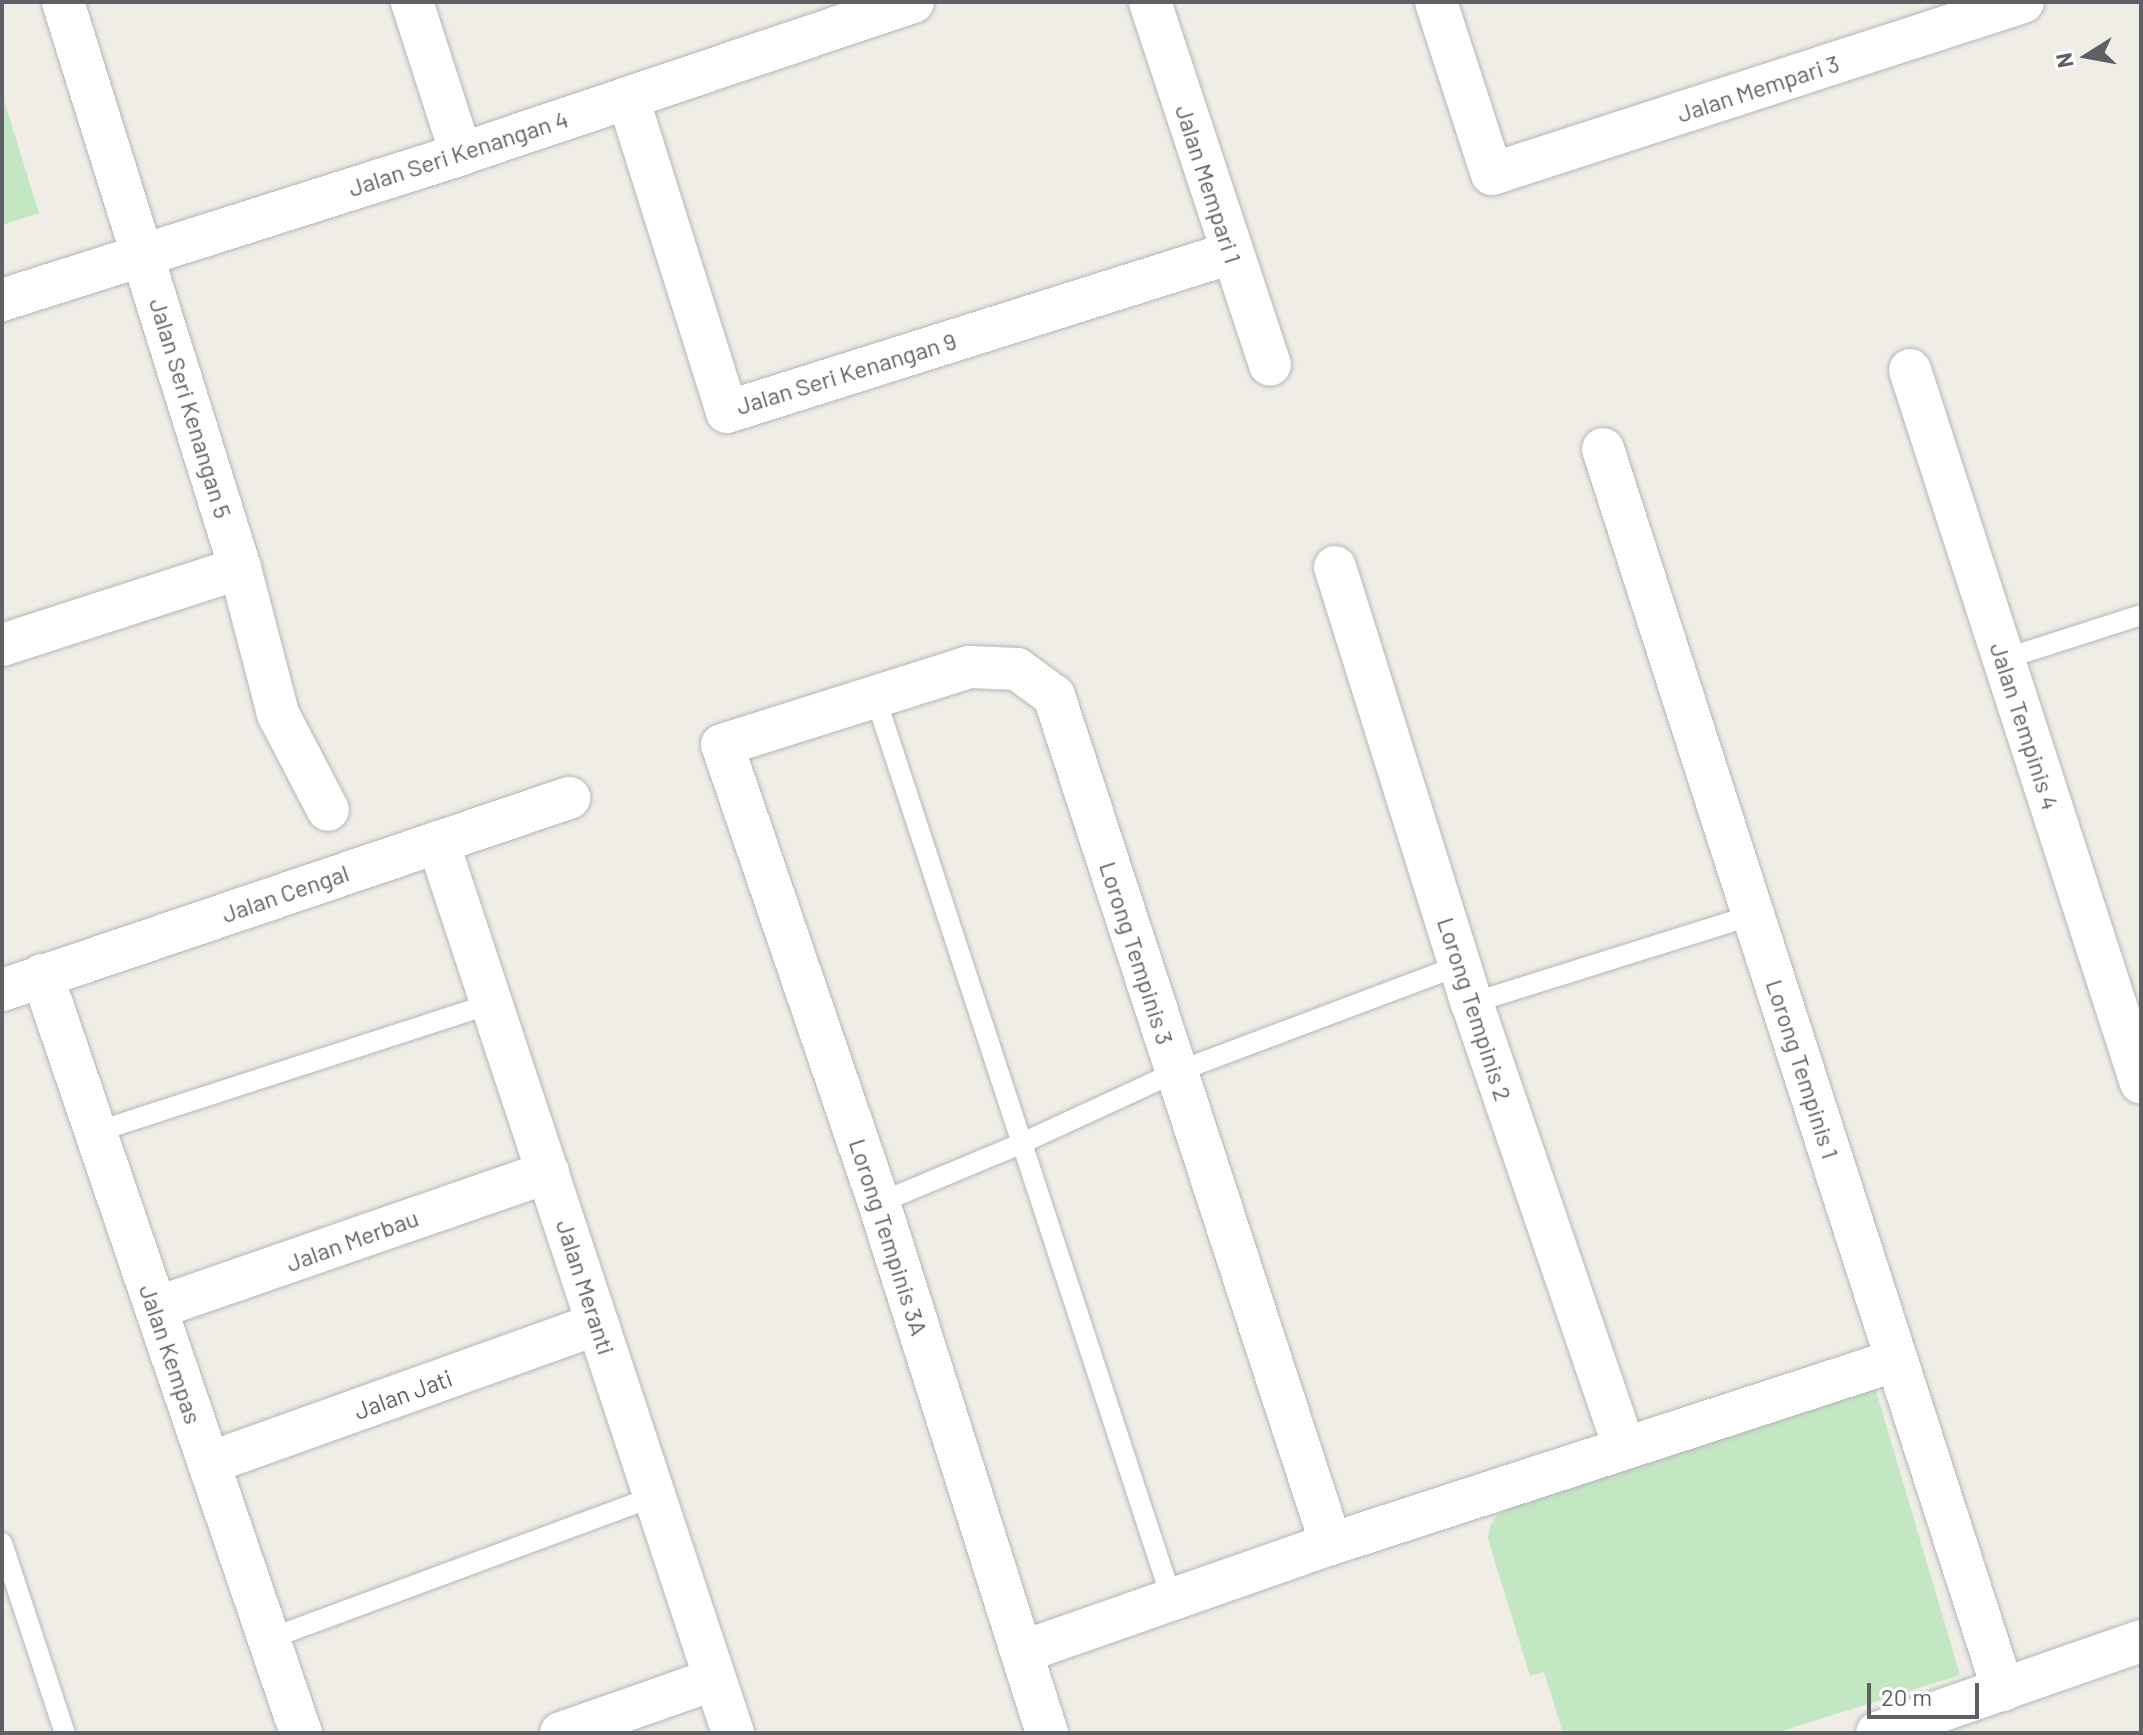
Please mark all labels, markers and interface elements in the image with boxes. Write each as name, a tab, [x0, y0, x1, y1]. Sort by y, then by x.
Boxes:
north arrow	[2047, 16, 2127, 96]
street label: Jalan Mempari 3	[1673, 48, 1843, 128]
text: N	[2049, 51, 2078, 70]
street label: Jalan Mempari 1	[1170, 101, 1248, 267]
street label: Jalan Seri Kenangan 4	[344, 104, 572, 202]
street label: Jalan Seri Kenangan 5	[144, 295, 238, 521]
street label: Jalan Seri Kenangan 9	[732, 326, 960, 420]
street label: Jalan Tempinis 4	[1984, 639, 2066, 813]
street label: Jalan Cengal	[218, 858, 352, 928]
street label: Lorong Tempinis 3	[1094, 858, 1180, 1048]
street label: Lorong Tempinis 2	[1432, 914, 1518, 1104]
street label: Lorong Tempinis 1	[1760, 976, 1846, 1162]
street label: Lorong Tempinis 3A	[844, 1135, 934, 1339]
street label: Jalan Merbau	[282, 1203, 422, 1277]
street label: Jalan Meranti	[551, 1216, 621, 1358]
street label: Jalan Kempas	[134, 1280, 208, 1428]
street label: Jalan Jati	[350, 1363, 456, 1425]
scale bar	[1871, 1667, 1983, 1717]
text: 20 m	[1881, 1682, 1932, 1711]

